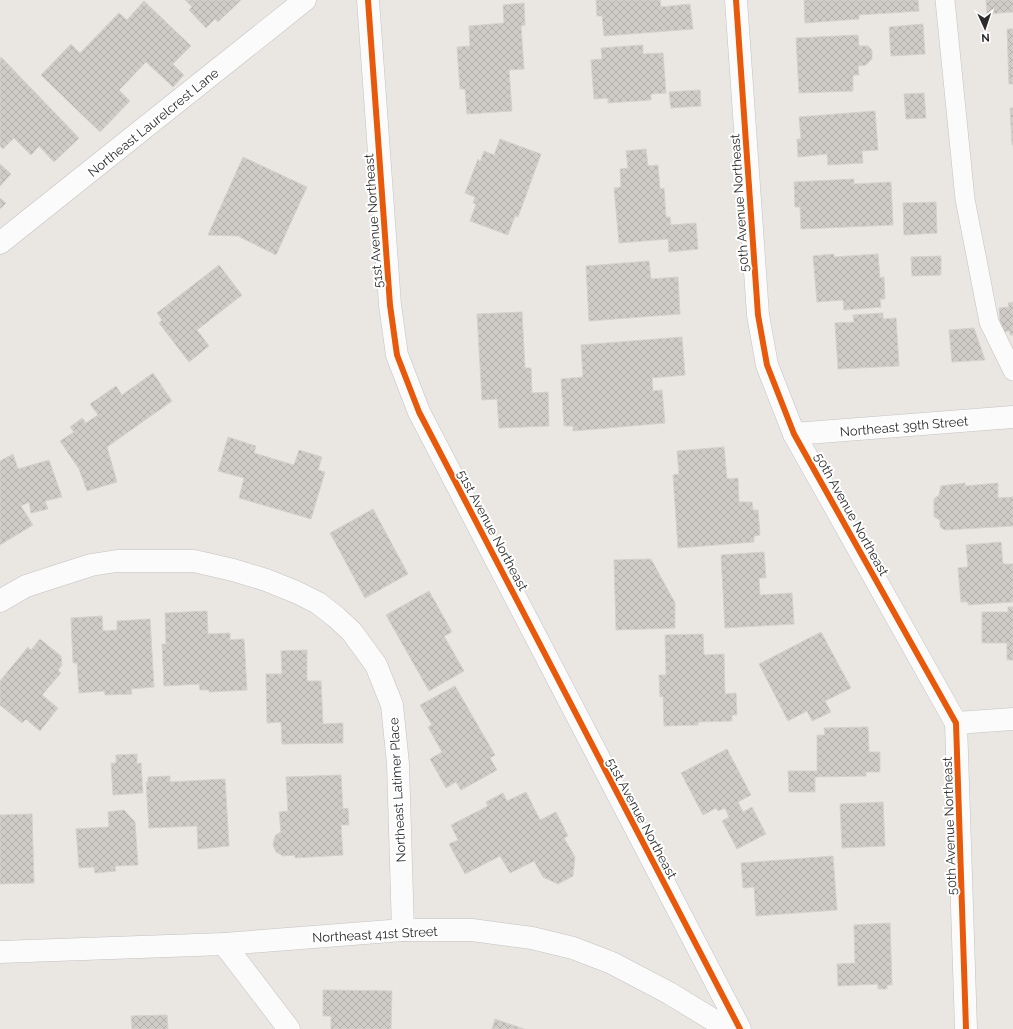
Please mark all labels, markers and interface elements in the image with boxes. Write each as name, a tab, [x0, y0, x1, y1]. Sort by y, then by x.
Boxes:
north arrow	[965, 8, 1005, 48]
text: N	[981, 31, 990, 44]
street label: Northeast Laurelcrest Lane	[85, 65, 222, 180]
street label: 50th Avenue Northeast	[727, 133, 752, 272]
street label: 51st Avenue Northeast	[361, 153, 386, 289]
street label: Northeast 39th Street	[839, 413, 969, 440]
street label: 50th Avenue Northeast	[811, 450, 892, 579]
street label: 51st Avenue Northeast	[454, 467, 531, 594]
street label: Northeast Latimer Place	[386, 717, 409, 863]
street label: 51st Avenue Northeast	[603, 755, 680, 882]
street label: 50th Avenue Northeast	[940, 756, 959, 895]
street label: Northeast 41st Street	[312, 924, 439, 945]

